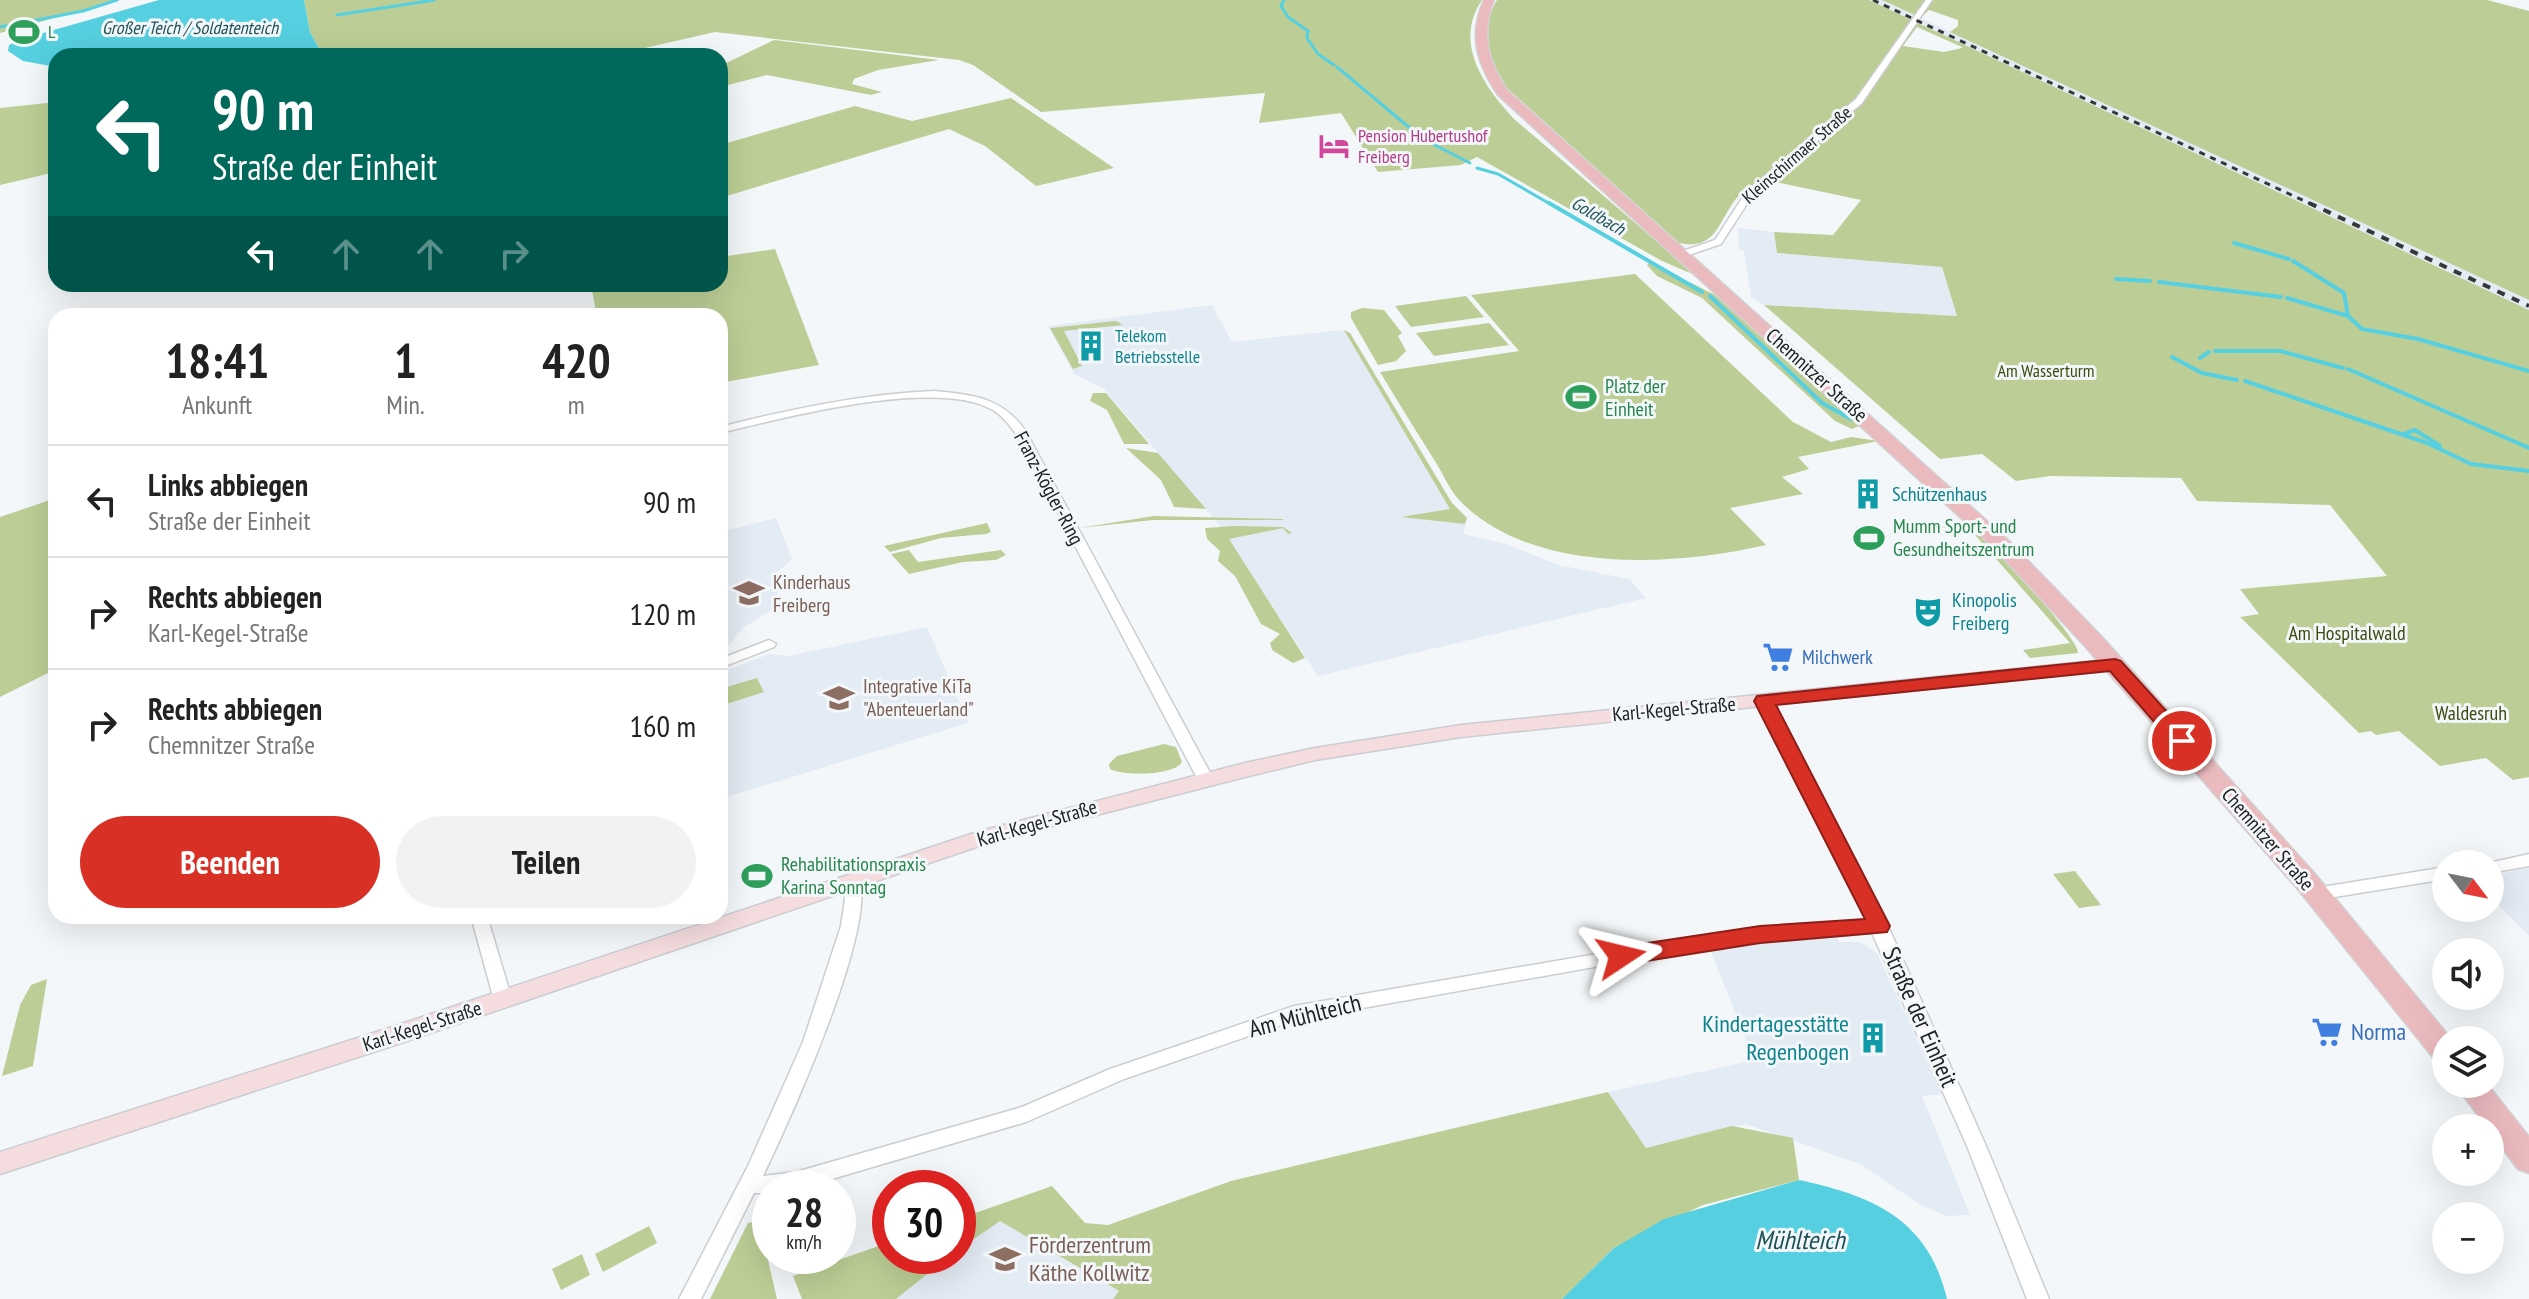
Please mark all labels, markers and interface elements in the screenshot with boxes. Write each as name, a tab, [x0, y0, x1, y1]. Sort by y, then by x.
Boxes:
sports icon: L	[7, 15, 41, 49]
water label: Großer Teich / Soldatenteich	[102, 16, 279, 39]
place label: L	[48, 20, 56, 43]
text: 90 m	[212, 73, 314, 145]
icon: left	[80, 80, 184, 184]
street label: Kleinschirmaer Straße	[1737, 101, 1856, 208]
place label: Pension Hubertushof Freiberg	[1358, 124, 1489, 168]
hotel icon: Pension Hubertushof Freiberg	[1317, 129, 1351, 163]
text: Straße der Einheit	[212, 143, 437, 190]
water label: Goldbach	[1567, 191, 1630, 241]
icon: left	[240, 232, 284, 276]
icon: ahead	[324, 232, 368, 276]
icon: ahead	[408, 232, 452, 276]
icon: right	[492, 232, 536, 276]
street label: Chemnitzer Straße	[1761, 322, 1873, 428]
place label: Telekom Betriebsstelle	[1115, 324, 1200, 368]
text: 18:41	[165, 329, 269, 391]
text: 1	[394, 329, 417, 391]
text: 420	[542, 329, 611, 391]
building icon: Telekom Betriebsstelle	[1074, 329, 1108, 363]
park label: Am Wasserturm	[1998, 359, 2094, 382]
place label: Platz der Einheit	[1605, 373, 1666, 422]
sports icon: Platz der Einheit	[1564, 380, 1598, 414]
text: Ankunft	[182, 388, 252, 421]
text: Min.	[386, 388, 425, 421]
text: m	[568, 388, 585, 421]
street label: Franz-Kögler-Ring	[1008, 427, 1090, 549]
text: Links abbiegen	[148, 465, 308, 504]
building icon: Schützenhaus	[1851, 477, 1885, 511]
icon: left	[80, 479, 124, 523]
place label: Schützenhaus	[1892, 481, 1987, 507]
text: 90 m	[643, 482, 696, 521]
text: Straße der Einheit	[148, 504, 311, 537]
place label: Mumm Sport- und Gesundheitszentrum	[1893, 513, 2034, 562]
sports icon: Mumm Sport- und Gesundheitszentrum	[1852, 521, 1886, 555]
place label: Kinderhaus Freiberg	[773, 569, 851, 618]
school or university icon: Kinderhaus Freiberg	[732, 576, 766, 610]
text: Rechts abbiegen	[148, 577, 322, 616]
place label: Kinopolis Freiberg	[1952, 587, 2017, 636]
icon: right	[80, 591, 124, 635]
text: 120 m	[630, 594, 696, 633]
theatre icon: Kinopolis Freiberg	[1911, 595, 1945, 629]
text: Karl-Kegel-Straße	[148, 616, 309, 649]
park label: Am Hospitalwald	[2288, 620, 2406, 646]
supermarket icon: Milchwerk	[1761, 640, 1795, 674]
place label: Milchwerk	[1802, 644, 1873, 670]
place label: Integrative KiTa "Abenteuerland"	[863, 673, 974, 722]
school or university icon: Integrative KiTa "Abenteuerland"	[822, 681, 856, 715]
text: Rechts abbiegen	[148, 689, 322, 728]
street label: Karl-Kegel-Straße	[1611, 691, 1737, 727]
park label: Waldesruh	[2435, 700, 2507, 726]
icon: right	[80, 703, 124, 747]
text: 160 m	[630, 706, 696, 745]
pin	[2148, 707, 2216, 775]
icon: arrive	[2160, 719, 2204, 763]
text: Chemnitzer Straße	[148, 728, 315, 761]
street label: Chemnitzer Straße	[2216, 782, 2320, 896]
street label: Karl-Kegel-Straße	[974, 793, 1100, 853]
button: Beenden	[80, 816, 380, 908]
button: Teilen	[396, 816, 696, 908]
north arrow	[2432, 850, 2504, 922]
map controls	[2432, 850, 2504, 1274]
place label: Rehabilitationspraxis Karina Sonntag	[781, 851, 926, 900]
sports icon: Rehabilitationspraxis Karina Sonntag	[740, 859, 774, 893]
position arrow	[1579, 914, 1663, 998]
button: sound	[2432, 938, 2504, 1010]
street label: Straße der Einheit	[1876, 942, 1965, 1092]
street label: Am Mühlteich	[1246, 987, 1364, 1044]
street label: Karl-Kegel-Straße	[359, 995, 485, 1057]
place label: Kindertagesstätte Regenbogen	[1702, 1008, 1849, 1067]
supermarket icon: Norma	[2310, 1015, 2344, 1049]
place label: Norma	[2351, 1016, 2406, 1047]
building icon: Kindertagesstätte Regenbogen	[1856, 1021, 1890, 1055]
button: layers	[2432, 1026, 2504, 1098]
button: +	[2432, 1114, 2504, 1186]
speed limit sign: 30	[872, 1170, 976, 1274]
text: 28	[785, 1186, 823, 1238]
button: −	[2432, 1202, 2504, 1274]
water label: Mühlteich	[1755, 1223, 1846, 1256]
text: km/h	[786, 1229, 822, 1255]
place label: Förderzentrum Käthe Kollwitz	[1029, 1229, 1151, 1288]
school or university icon: Förderzentrum Käthe Kollwitz	[988, 1242, 1022, 1276]

